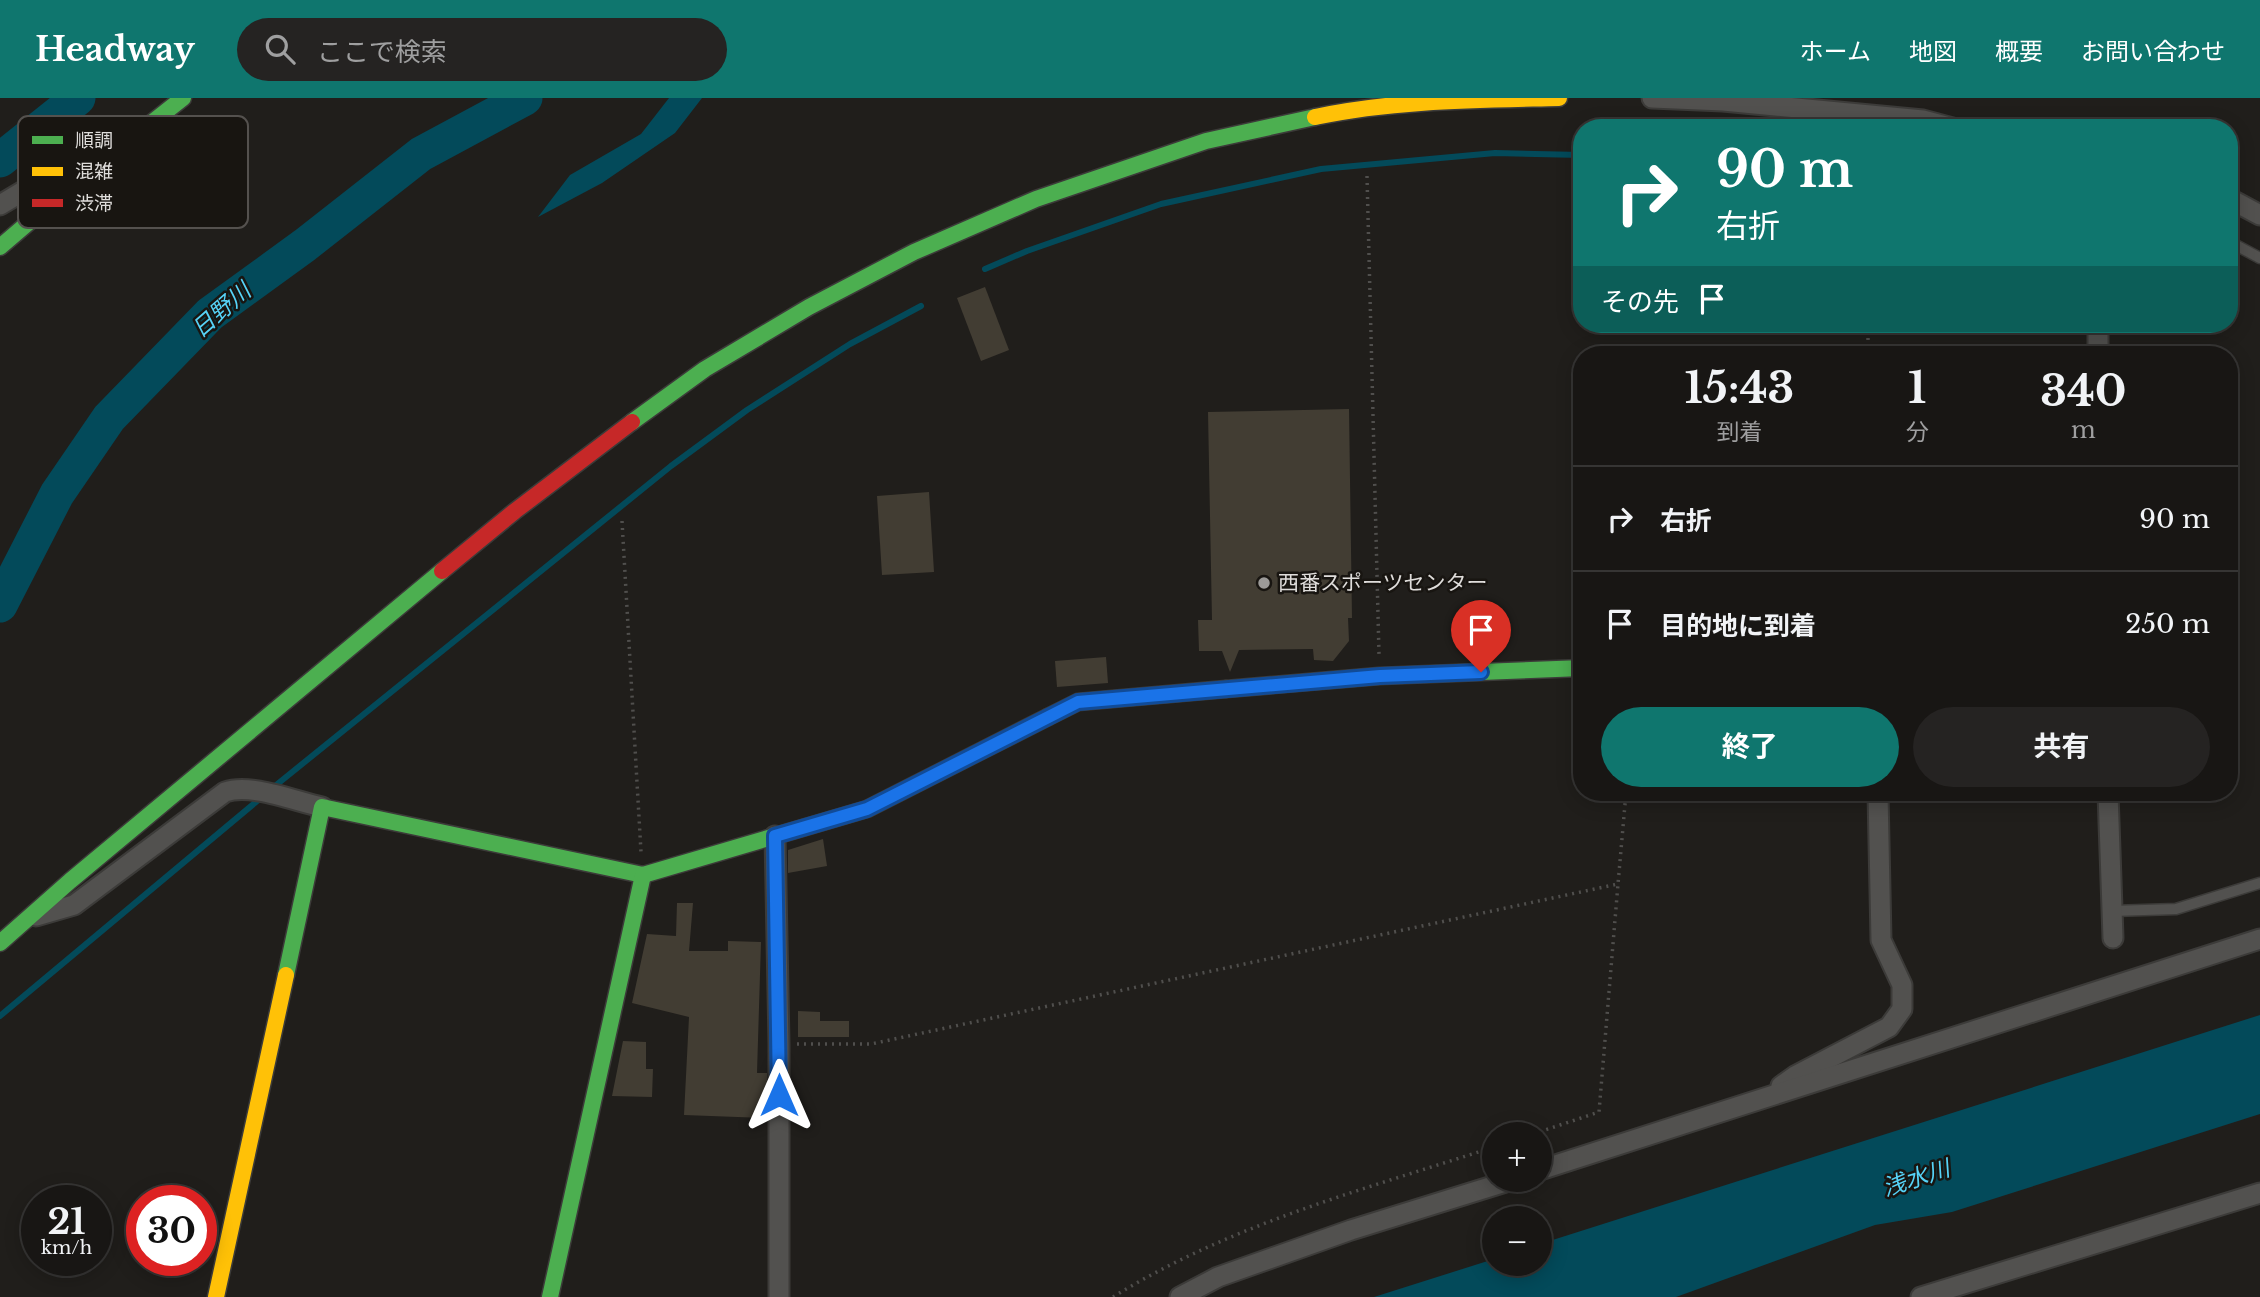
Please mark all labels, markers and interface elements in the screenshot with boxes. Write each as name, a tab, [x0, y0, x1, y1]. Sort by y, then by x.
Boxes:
search box	[237, 18, 727, 81]
text: Headway	[35, 29, 195, 70]
icon: search	[261, 30, 299, 68]
text: ここで検索	[317, 36, 447, 68]
text: ホーム	[1800, 37, 1871, 66]
text: 地図	[1909, 37, 1957, 66]
text: 概要	[1995, 37, 2043, 66]
text: お問い合わせ	[2081, 37, 2225, 66]
legend	[18, 116, 248, 228]
text: 順調	[75, 129, 113, 152]
text: 90 m	[1716, 139, 1853, 200]
icon: right	[1601, 147, 1692, 238]
text: 混雑	[75, 160, 113, 183]
text: 渋滞	[75, 192, 113, 215]
text: 右折	[1716, 206, 1780, 246]
water label: 日野川	[186, 275, 258, 343]
icon: arrive	[1693, 280, 1731, 318]
text: その先	[1601, 286, 1679, 318]
text: 15:43	[1684, 362, 1794, 414]
text: 1	[1908, 362, 1926, 414]
text: 340	[2040, 365, 2127, 417]
text: m	[2071, 416, 2096, 444]
text: 到着	[1716, 418, 1762, 446]
text: 分	[1906, 418, 1929, 446]
icon: right	[1601, 500, 1639, 538]
text: 90 m	[2139, 503, 2210, 535]
text: 右折	[1660, 505, 1712, 537]
place label: 西番スポーツセンター	[1278, 570, 1488, 596]
marker: 西番スポーツセンター	[1256, 575, 1272, 591]
pin	[1451, 600, 1511, 672]
icon: arrive	[1601, 605, 1639, 643]
text: 250 m	[2125, 608, 2210, 640]
text: 目的地に到着	[1660, 610, 1816, 642]
icon: arrive	[1462, 611, 1500, 649]
button: 終了	[1601, 707, 1899, 787]
button: 共有	[1913, 707, 2210, 787]
position arrow	[742, 1058, 816, 1132]
map controls	[1482, 1122, 1552, 1276]
button: +	[1482, 1122, 1552, 1192]
water label: 浅水川	[1879, 1153, 1956, 1202]
speed limit sign: 30	[126, 1185, 217, 1276]
text: 21	[47, 1200, 86, 1243]
button: −	[1482, 1206, 1552, 1276]
text: km/h	[41, 1237, 92, 1259]

